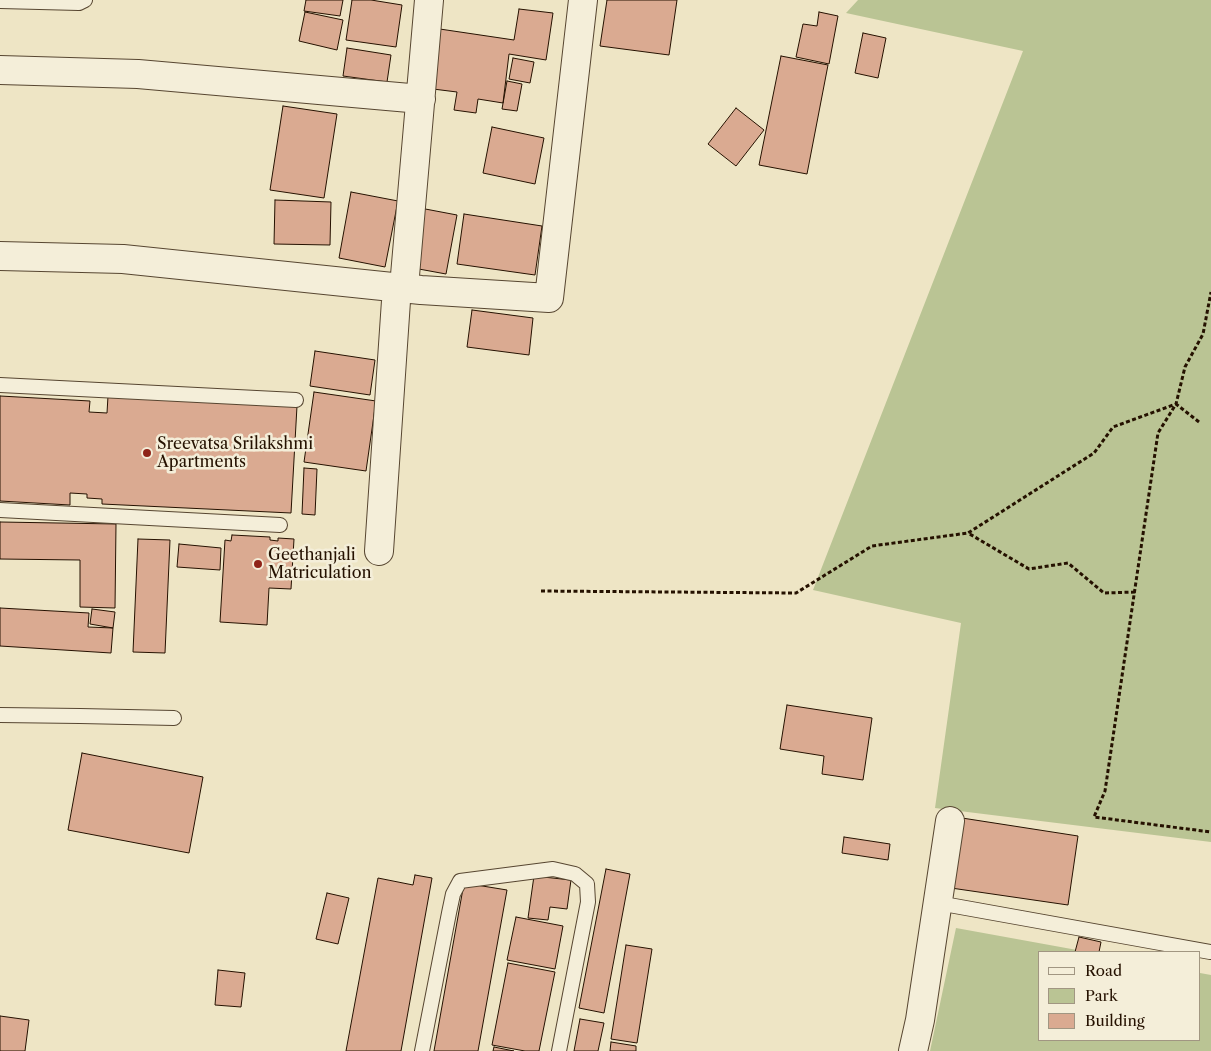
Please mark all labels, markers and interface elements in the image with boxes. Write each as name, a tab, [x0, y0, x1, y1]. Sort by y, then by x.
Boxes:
place label: Sreevatsa Srilakshmi Apartments	[157, 434, 313, 472]
marker: Sreevatsa Srilakshmi Apartments	[141, 447, 153, 459]
place label: Geethanjali Matriculation	[268, 545, 372, 583]
marker: Geethanjali Matriculation	[252, 558, 264, 570]
legend	[1038, 951, 1201, 1041]
text: Road	[1085, 961, 1122, 980]
text: Park	[1085, 986, 1118, 1005]
text: Building	[1085, 1011, 1145, 1030]

